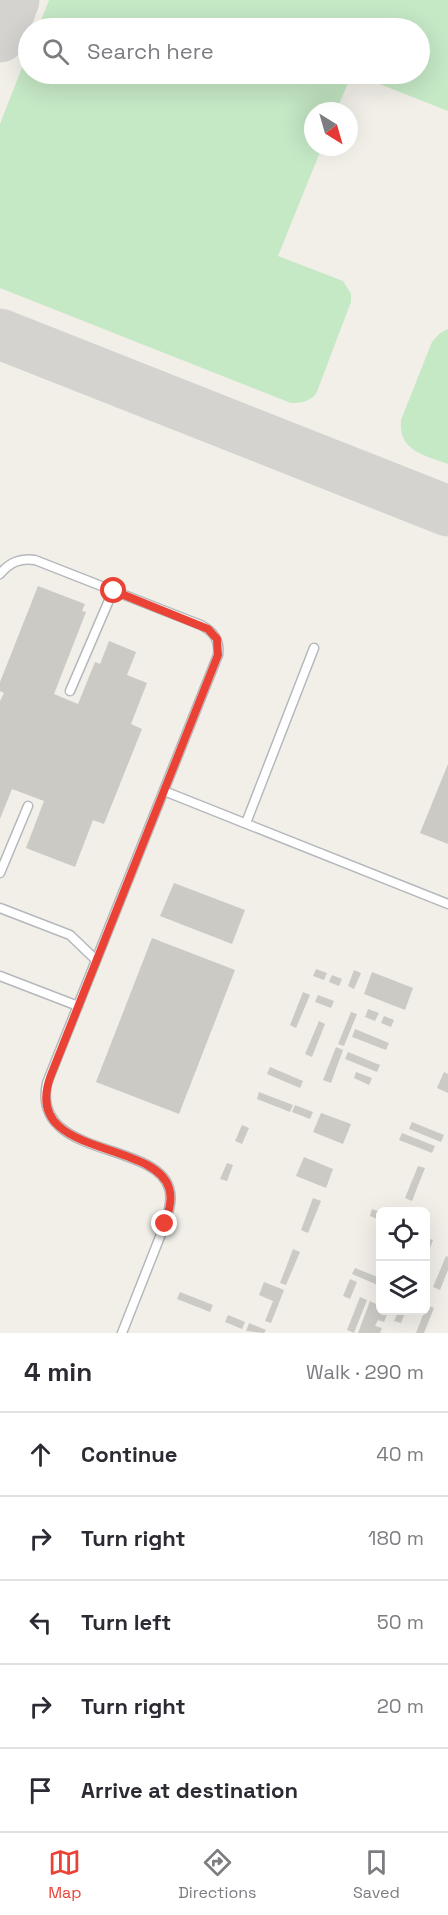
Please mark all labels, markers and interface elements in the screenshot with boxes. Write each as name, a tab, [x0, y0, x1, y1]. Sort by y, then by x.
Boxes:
search box	[18, 18, 430, 84]
icon: search	[39, 35, 72, 68]
text: Search here	[87, 37, 214, 65]
north arrow	[304, 102, 358, 156]
route start	[100, 577, 126, 603]
map controls	[376, 1207, 430, 1315]
button: locate	[376, 1207, 430, 1261]
route end	[151, 1210, 177, 1236]
button: layers	[376, 1261, 430, 1315]
text: 4 min	[24, 1355, 92, 1389]
text: Walk · 290 m	[306, 1359, 424, 1385]
icon: ahead	[24, 1438, 57, 1471]
text: Continue	[81, 1440, 177, 1468]
text: 40 m	[376, 1441, 424, 1467]
icon: right	[24, 1522, 57, 1555]
text: Turn right	[81, 1524, 186, 1552]
text: 180 m	[368, 1525, 424, 1551]
icon: left	[24, 1606, 57, 1639]
text: Turn left	[81, 1608, 171, 1636]
text: 50 m	[377, 1609, 424, 1635]
icon: right	[24, 1690, 57, 1723]
text: Turn right	[81, 1692, 186, 1720]
text: 20 m	[377, 1693, 424, 1719]
icon: arrive	[24, 1774, 57, 1807]
text: Arrive at destination	[81, 1776, 298, 1804]
tab: Map	[48, 1846, 82, 1903]
tab: Directions	[178, 1846, 257, 1903]
tab: Saved	[353, 1846, 400, 1903]

